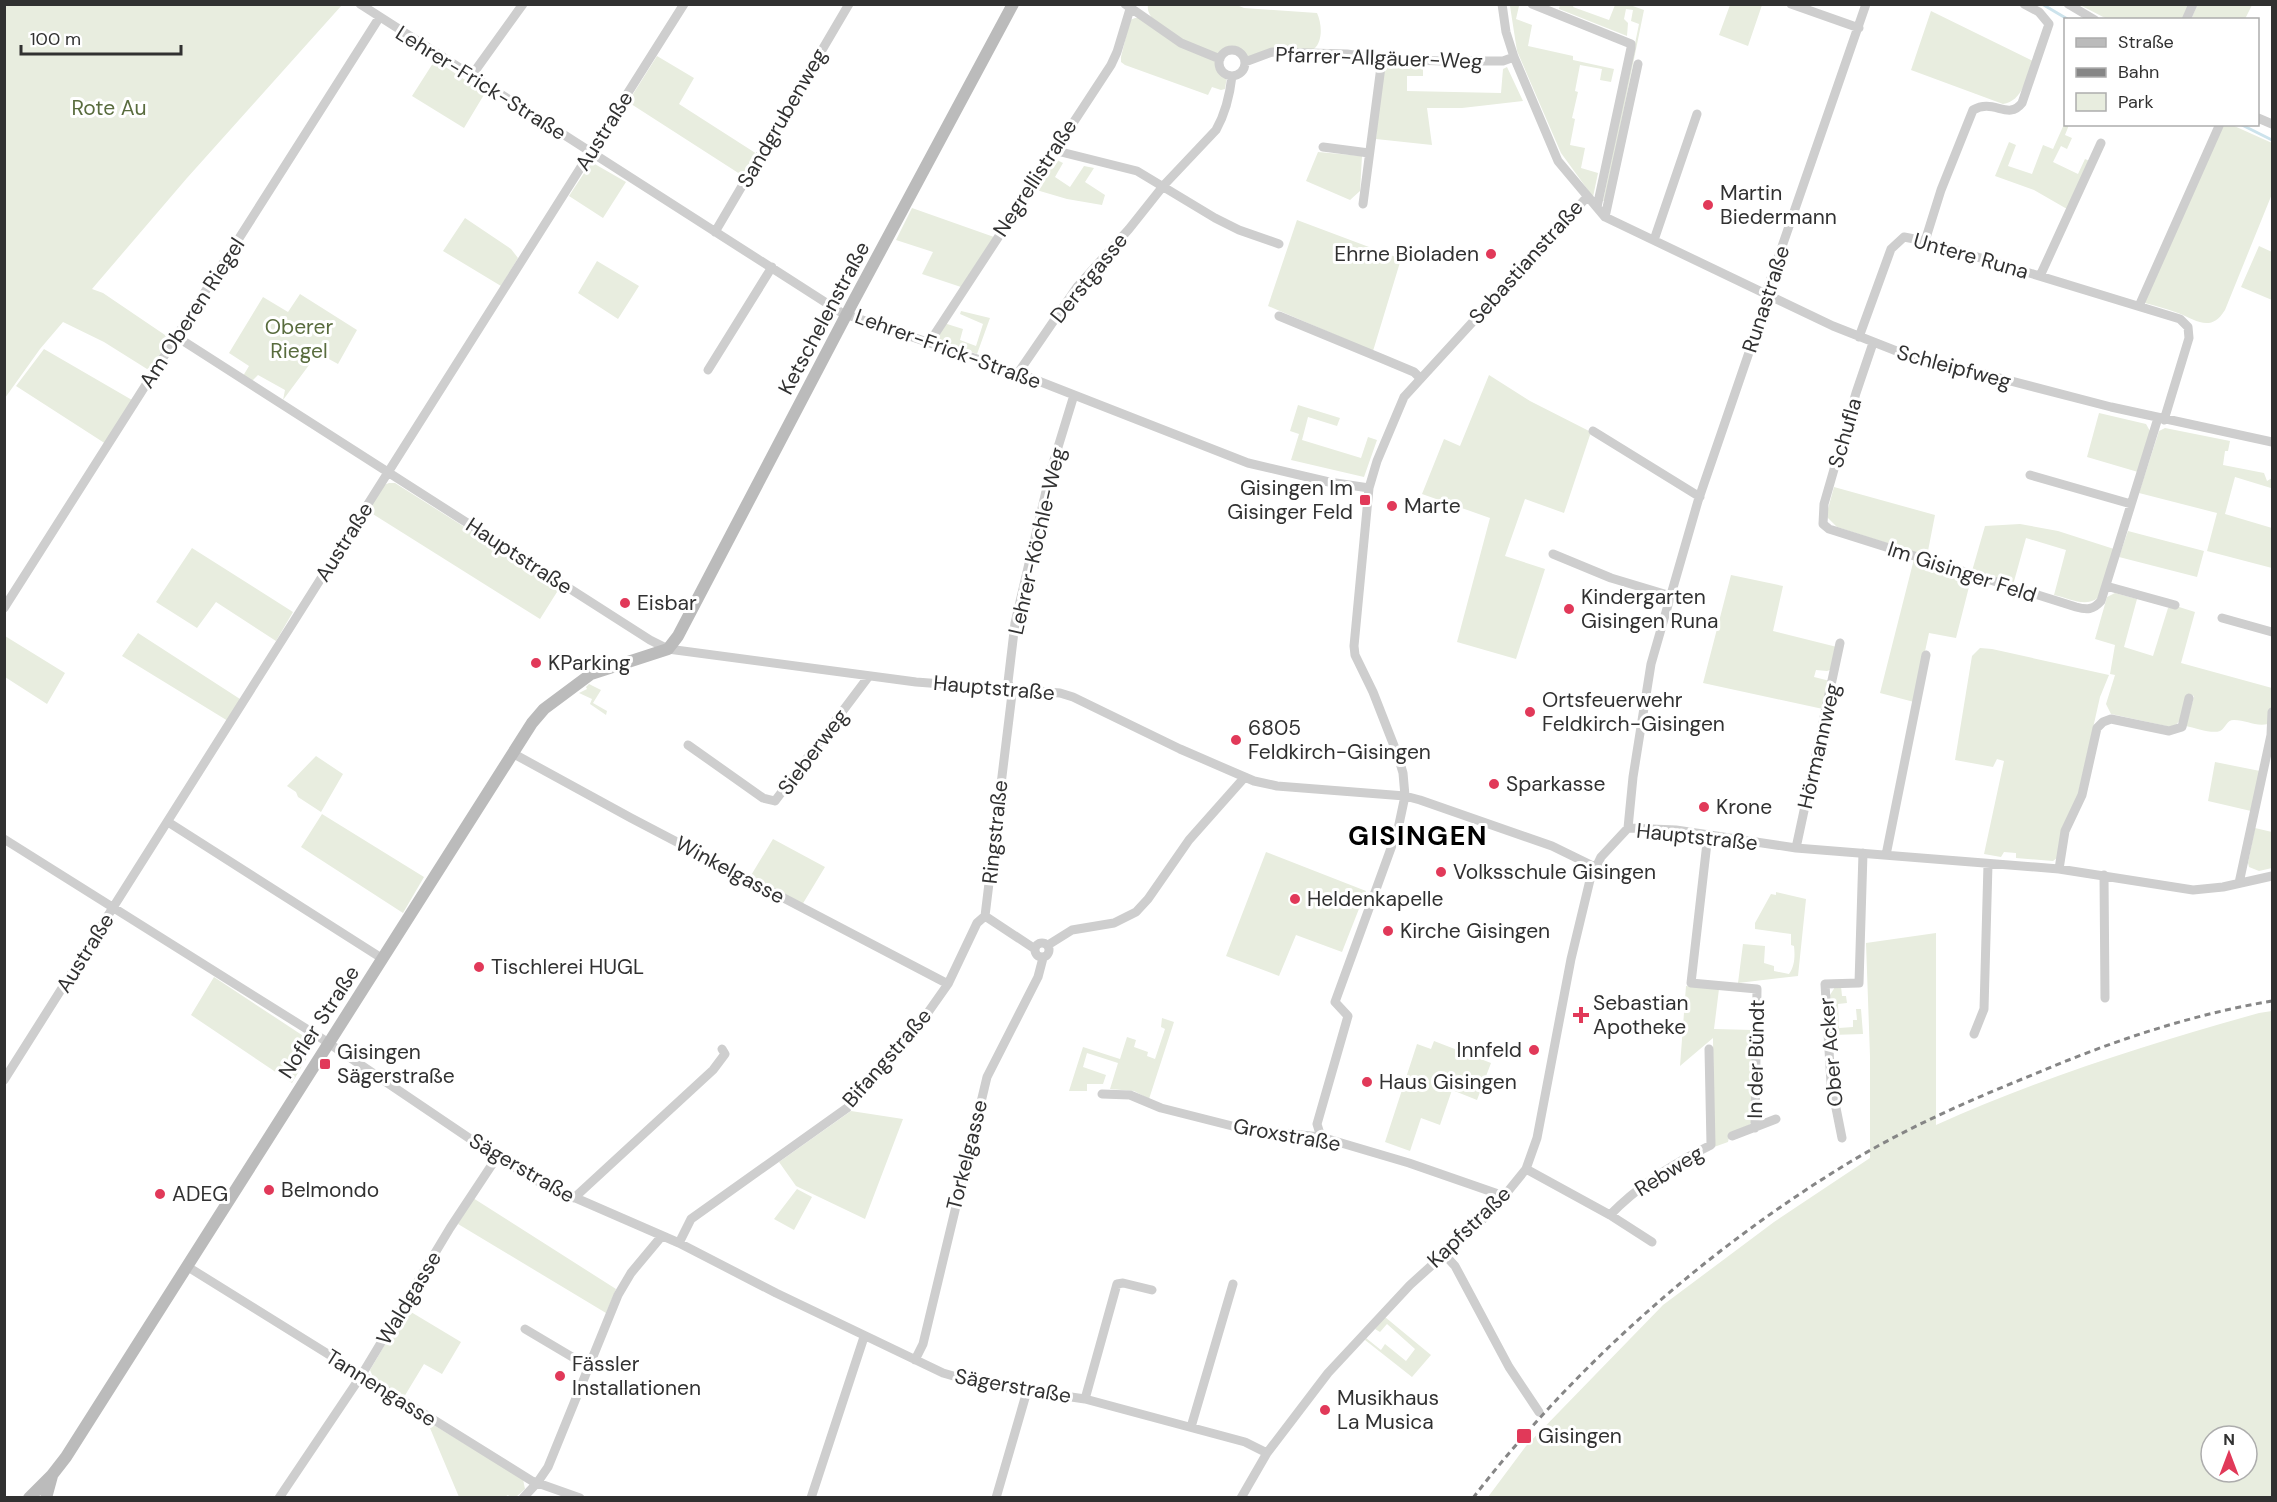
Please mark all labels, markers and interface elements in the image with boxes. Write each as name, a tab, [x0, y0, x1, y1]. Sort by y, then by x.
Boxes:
scale bar	[21, 18, 182, 56]
legend	[2064, 18, 2259, 126]
street label: Lehrer-Frick-Straße	[390, 19, 572, 147]
text: 100 m	[30, 27, 81, 51]
text: Straße	[2118, 30, 2174, 54]
street label: Pfarrer-Allgäuer-Weg	[1275, 40, 1483, 76]
street label: Sandgrubenweg	[731, 43, 833, 193]
text: Bahn	[2118, 60, 2159, 84]
street label: Austraße	[569, 86, 639, 176]
text: Park	[2118, 90, 2154, 114]
park label: Rote Au	[71, 94, 147, 122]
street label: Negrellistraße	[987, 114, 1083, 242]
place label: Martin Biedermann	[1720, 179, 1837, 231]
street label: Sebastianstraße	[1463, 194, 1589, 330]
marker: Martin Biedermann	[1701, 198, 1715, 212]
street label: Untere Runa	[1910, 226, 2032, 286]
street label: Derstgasse	[1044, 227, 1134, 329]
street label: Am Oberen Riegel	[133, 232, 251, 394]
street label: Ketschelenstraße	[772, 236, 876, 399]
place label: Ehrne Bioladen	[1334, 240, 1479, 268]
street label: Runastraße	[1736, 242, 1796, 356]
marker: Ehrne Bioladen	[1484, 247, 1498, 261]
street label: Lehrer-Frick-Straße	[851, 302, 1045, 396]
park label: Oberer Riegel	[265, 313, 333, 365]
street label: Schleipfweg	[1894, 338, 2015, 396]
street label: Schufla	[1822, 395, 1868, 471]
street label: Lehrer-Köchle-Weg	[1002, 444, 1072, 637]
place label: Gisingen Im Gisinger Feld	[1227, 474, 1353, 526]
place label: Marte	[1404, 492, 1461, 520]
marker: Gisingen Im Gisinger Feld	[1358, 493, 1372, 507]
street label: Austraße	[309, 497, 379, 587]
marker: Marte	[1385, 499, 1399, 513]
street label: Hauptstraße	[460, 511, 578, 601]
street label: Im Gisinger Feld	[1884, 535, 2040, 609]
place label: Kindergarten Gisingen Runa	[1581, 583, 1718, 635]
place label: Eisbar	[637, 589, 697, 617]
marker: Eisbar	[618, 596, 632, 610]
marker: Kindergarten Gisingen Runa	[1562, 602, 1576, 616]
place label: KParking	[548, 649, 631, 677]
marker: KParking	[529, 656, 543, 670]
street label: Hauptstraße	[932, 669, 1056, 707]
street label: Hörmannweg	[1791, 680, 1847, 812]
place label: Ortsfeuerwehr Feldkirch-Gisingen	[1542, 686, 1725, 738]
street label: Sieberweg	[771, 703, 855, 801]
marker: Ortsfeuerwehr Feldkirch-Gisingen	[1523, 705, 1537, 719]
place label: 6805 Feldkirch-Gisingen	[1248, 714, 1431, 766]
marker: 6805 Feldkirch-Gisingen	[1229, 733, 1243, 747]
place label: Sparkasse	[1506, 770, 1606, 798]
marker: Sparkasse	[1487, 777, 1501, 791]
street label: Ringstraße	[976, 779, 1014, 885]
place label: Krone	[1716, 793, 1772, 821]
marker: Krone	[1697, 800, 1711, 814]
street label: Hauptstraße	[1635, 817, 1759, 857]
district label: GISINGEN	[1348, 818, 1488, 853]
street label: Winkelgasse	[670, 829, 790, 911]
place label: Volksschule Gisingen	[1453, 858, 1656, 886]
marker: Volksschule Gisingen	[1434, 865, 1448, 879]
place label: Heldenkapelle	[1307, 885, 1443, 913]
marker: Heldenkapelle	[1288, 892, 1302, 906]
street label: Austraße	[50, 908, 120, 998]
place label: Kirche Gisingen	[1400, 917, 1550, 945]
marker: Kirche Gisingen	[1381, 924, 1395, 938]
place label: Tischlerei HUGL	[491, 953, 644, 981]
street label: Nofler Straße	[272, 960, 366, 1084]
marker: Tischlerei HUGL	[472, 960, 486, 974]
place label: Sebastian Apotheke	[1593, 989, 1689, 1041]
street label: Ober Acker	[1812, 996, 1850, 1108]
street label: In der Bündt	[1741, 999, 1771, 1119]
street label: Bifangstraße	[836, 1002, 938, 1113]
marker: Sebastian Apotheke	[1574, 1008, 1588, 1022]
place label: Innfeld	[1456, 1036, 1522, 1064]
place label: Gisingen Sägerstraße	[337, 1038, 455, 1090]
marker: Innfeld	[1527, 1043, 1541, 1057]
marker: Gisingen Sägerstraße	[318, 1057, 332, 1071]
place label: Haus Gisingen	[1379, 1068, 1517, 1096]
marker: Haus Gisingen	[1360, 1075, 1374, 1089]
street label: Torkelgasse	[940, 1097, 994, 1213]
street label: Groxstraße	[1231, 1112, 1343, 1158]
street label: Sägerstraße	[464, 1126, 580, 1210]
street label: Rebweg	[1629, 1139, 1709, 1203]
place label: Belmondo	[281, 1176, 379, 1204]
place label: ADEG	[172, 1180, 228, 1208]
street label: Kapfstraße	[1421, 1180, 1517, 1274]
marker: Belmondo	[262, 1183, 276, 1197]
marker: ADEG	[153, 1187, 167, 1201]
street label: Waldgasse	[370, 1246, 448, 1350]
street label: Tannengasse	[320, 1343, 442, 1433]
place label: Fässler Installationen	[572, 1350, 701, 1402]
street label: Sägerstraße	[953, 1362, 1073, 1410]
marker: Fässler Installationen	[553, 1369, 567, 1383]
place label: Musikhaus La Musica	[1337, 1384, 1439, 1436]
marker: Musikhaus La Musica	[1318, 1403, 1332, 1417]
place label: Gisingen	[1538, 1422, 1622, 1450]
north arrow	[2199, 1424, 2259, 1484]
marker: Gisingen	[1515, 1427, 1533, 1445]
text: N	[2223, 1429, 2235, 1450]

